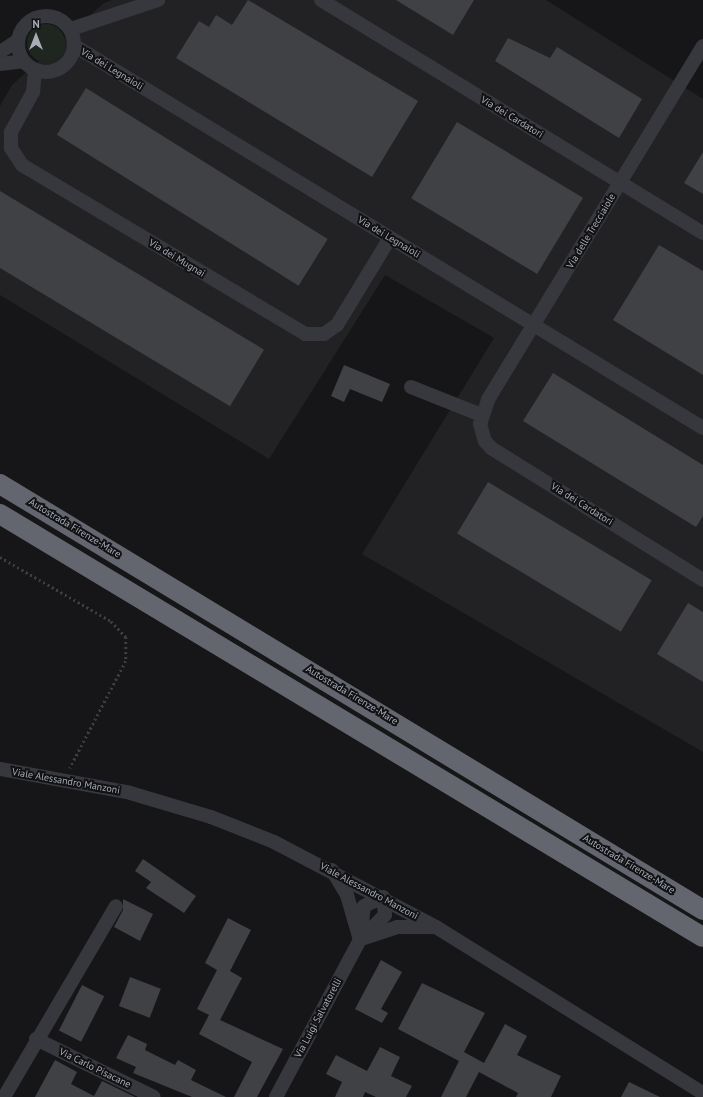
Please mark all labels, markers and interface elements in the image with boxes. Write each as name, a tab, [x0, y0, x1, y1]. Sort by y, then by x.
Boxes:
north arrow	[16, 16, 56, 56]
text: N	[32, 17, 40, 31]
street label: Via dei Legnaioli	[79, 46, 145, 92]
street label: Via dei Cardatori	[479, 94, 545, 140]
street label: Via delle Trecciaiole	[564, 191, 618, 271]
street label: Via dei Legnaioli	[356, 214, 422, 260]
street label: Via dei Mugnai	[147, 236, 207, 280]
street label: Via dei Cardatori	[549, 480, 615, 528]
street label: Autostrada Firenze-Mare	[27, 496, 123, 560]
street label: Autostrada Firenze-Mare	[304, 663, 400, 727]
street label: Viale Alessandro Manzoni	[11, 766, 121, 796]
street label: Autostrada Firenze-Mare	[581, 832, 677, 896]
street label: Viale Alessandro Manzoni	[318, 860, 420, 922]
street label: Via Luigi Salvatorelli	[292, 976, 344, 1060]
street label: Via Carlo Pisacane	[57, 1045, 133, 1091]

